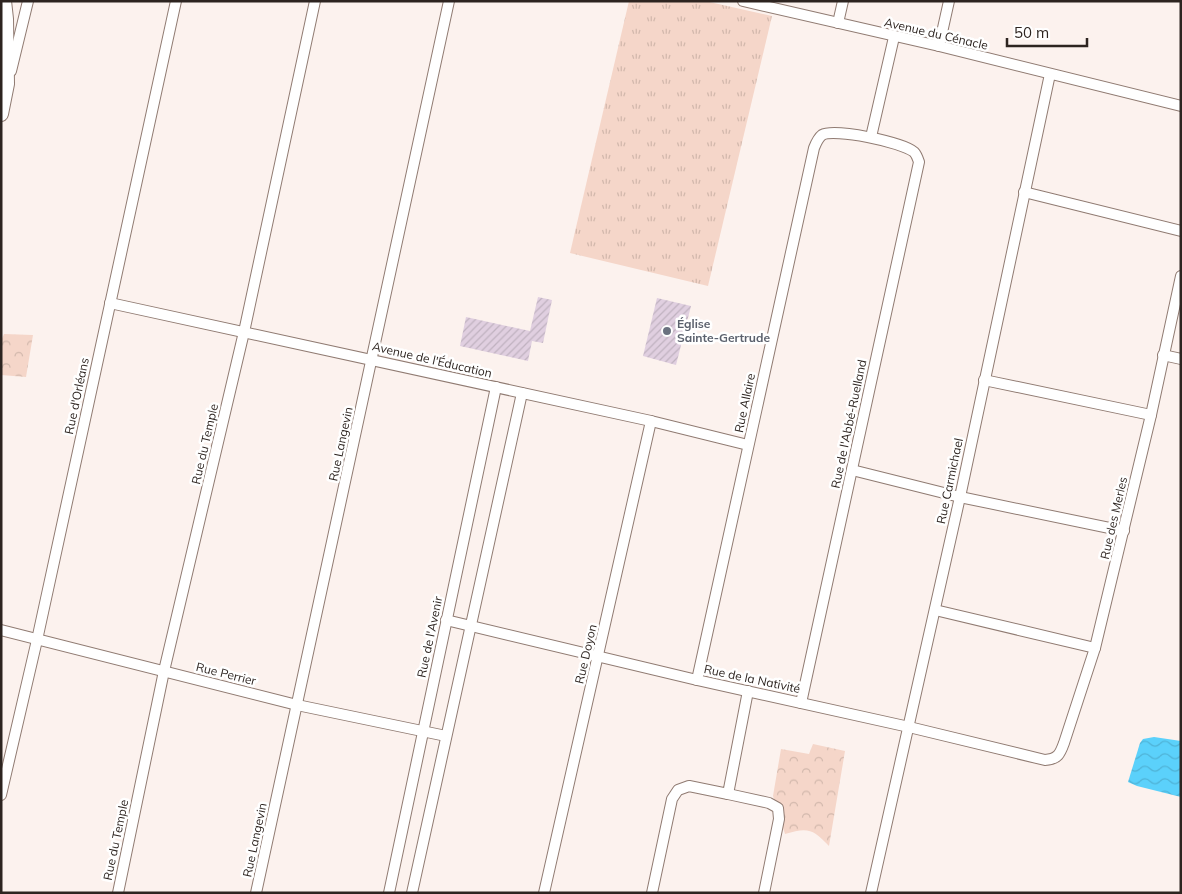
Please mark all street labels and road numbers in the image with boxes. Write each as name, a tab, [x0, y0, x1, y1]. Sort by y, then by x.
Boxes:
street label: Avenue du Cénacle	[883, 14, 989, 53]
street label: Avenue de l'Éducation	[371, 338, 493, 381]
street label: Rue d'Orléans	[61, 356, 92, 436]
street label: Rue de l'Abbé-Ruelland	[828, 358, 869, 490]
street label: Rue Allaire	[731, 372, 758, 434]
street label: Rue du Temple	[188, 402, 221, 486]
street label: Rue Langevin	[325, 405, 356, 482]
street label: Rue Carmichael	[933, 437, 966, 525]
street label: Rue des Merles	[1097, 475, 1130, 561]
street label: Rue de l'Avenir	[414, 594, 446, 679]
street label: Rue Doyon	[571, 623, 600, 685]
street label: Rue Perrier	[195, 659, 258, 688]
street label: Rue de la Nativité	[703, 661, 802, 696]
street label: Rue du Temple	[100, 798, 131, 882]
street label: Rue Langevin	[239, 801, 270, 878]

